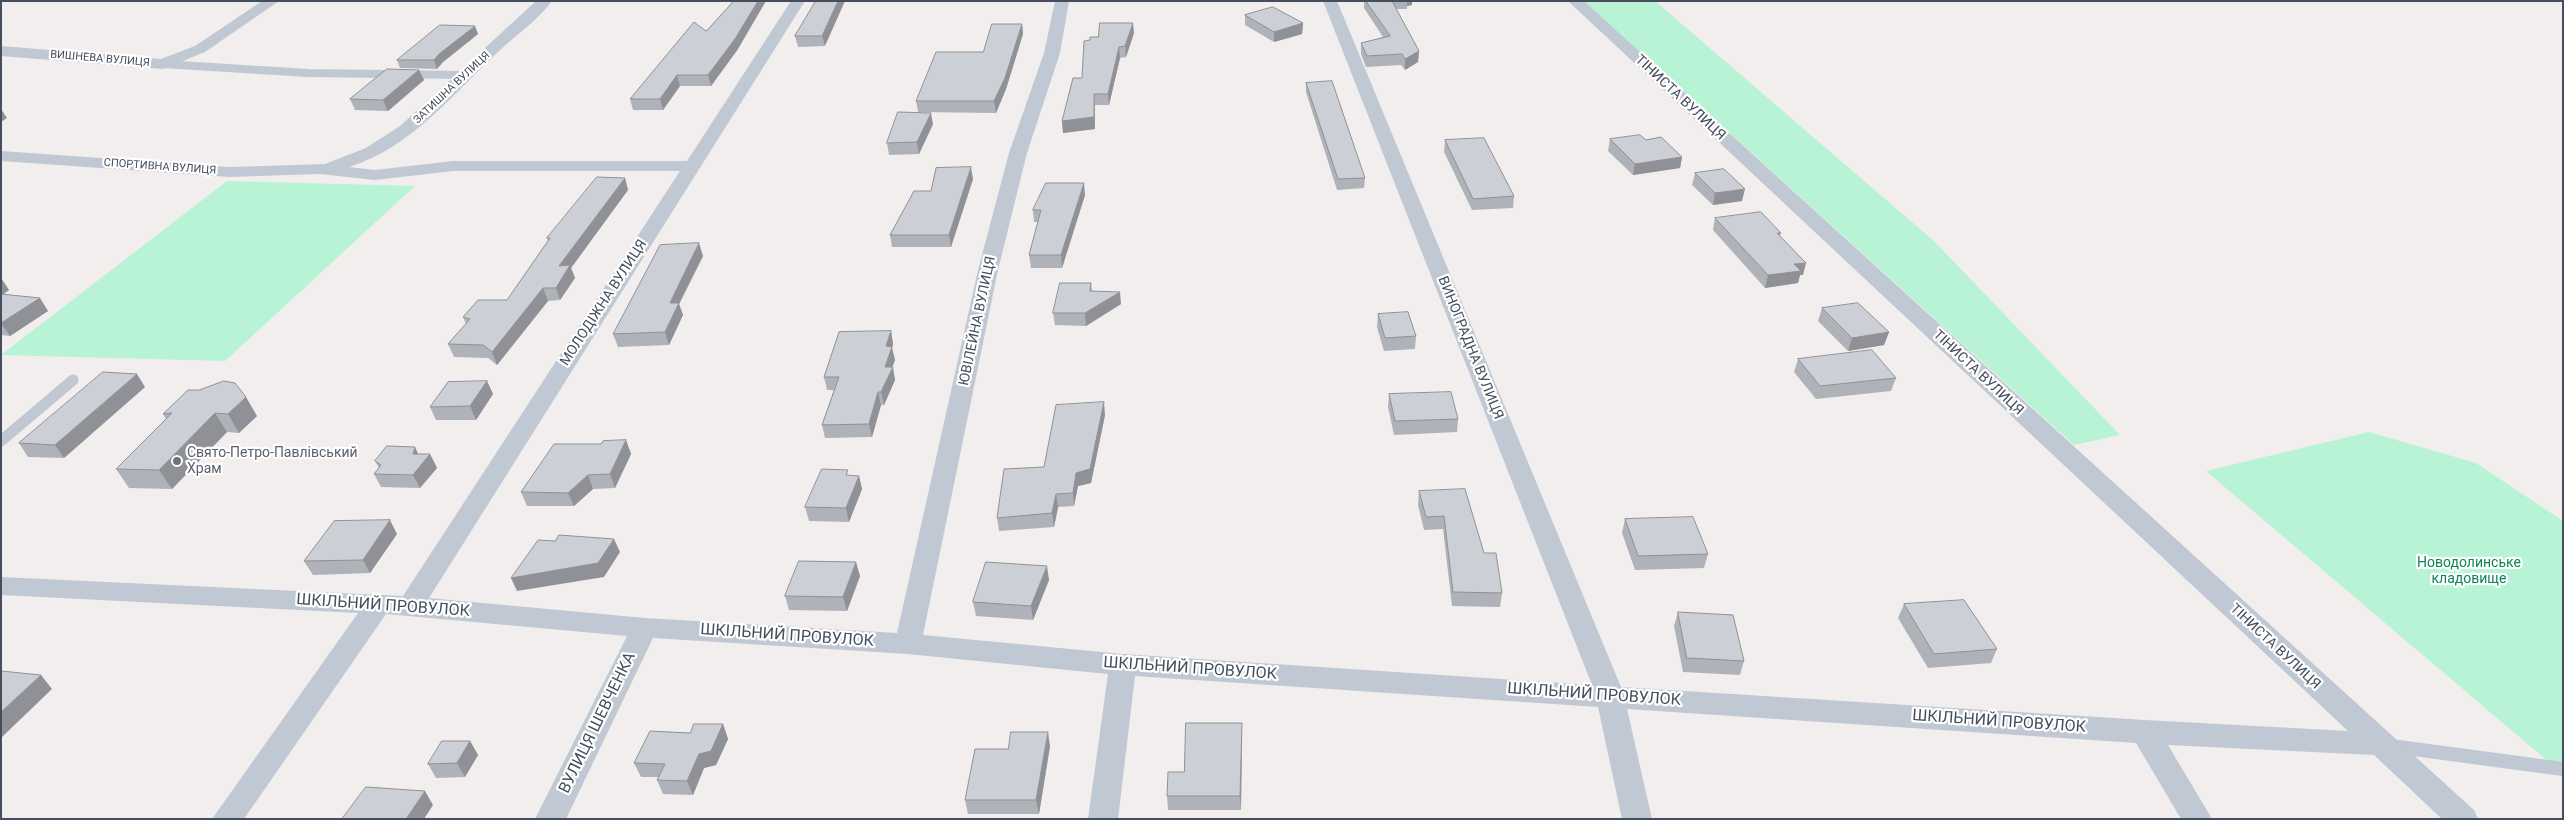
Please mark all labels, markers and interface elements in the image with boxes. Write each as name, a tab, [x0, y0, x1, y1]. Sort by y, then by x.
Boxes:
street label: ВИШНЕВА ВУЛИЦЯ	[50, 48, 150, 70]
street label: ЗАТИШНА ВУЛИЦЯ	[411, 49, 493, 127]
street label: ТІНИСТА ВУЛИЦЯ	[1631, 52, 1729, 144]
street label: СПОРТИВНА ВУЛИЦЯ	[103, 156, 217, 178]
street label: МОЛОДІЖНА ВУЛИЦЯ	[557, 237, 651, 369]
street label: ЮВІЛЕЙНА ВУЛИЦЯ	[956, 255, 1000, 387]
street label: ВИНОГРАДНА ВУЛИЦЯ	[1434, 274, 1506, 422]
street label: ТІНИСТА ВУЛИЦЯ	[1929, 327, 2027, 419]
place label: Свято-Петро-Павлівський Храм	[187, 445, 358, 478]
marker: Свято-Петро-Павлівський Храм	[171, 455, 183, 467]
park label: Новодолинське кладовище	[2417, 555, 2521, 588]
street label: ШКІЛЬНИЙ ПРОВУЛОК	[296, 590, 470, 622]
street label: ТІНИСТА ВУЛИЦЯ	[2226, 601, 2324, 693]
street label: ШКІЛЬНИЙ ПРОВУЛОК	[700, 620, 874, 652]
street label: ВУЛИЦЯ ШЕВЧЕНКА	[556, 649, 640, 797]
street label: ШКІЛЬНИЙ ПРОВУЛОК	[1103, 653, 1277, 685]
street label: ШКІЛЬНИЙ ПРОВУЛОК	[1507, 679, 1681, 711]
street label: ШКІЛЬНИЙ ПРОВУЛОК	[1912, 706, 2086, 738]

